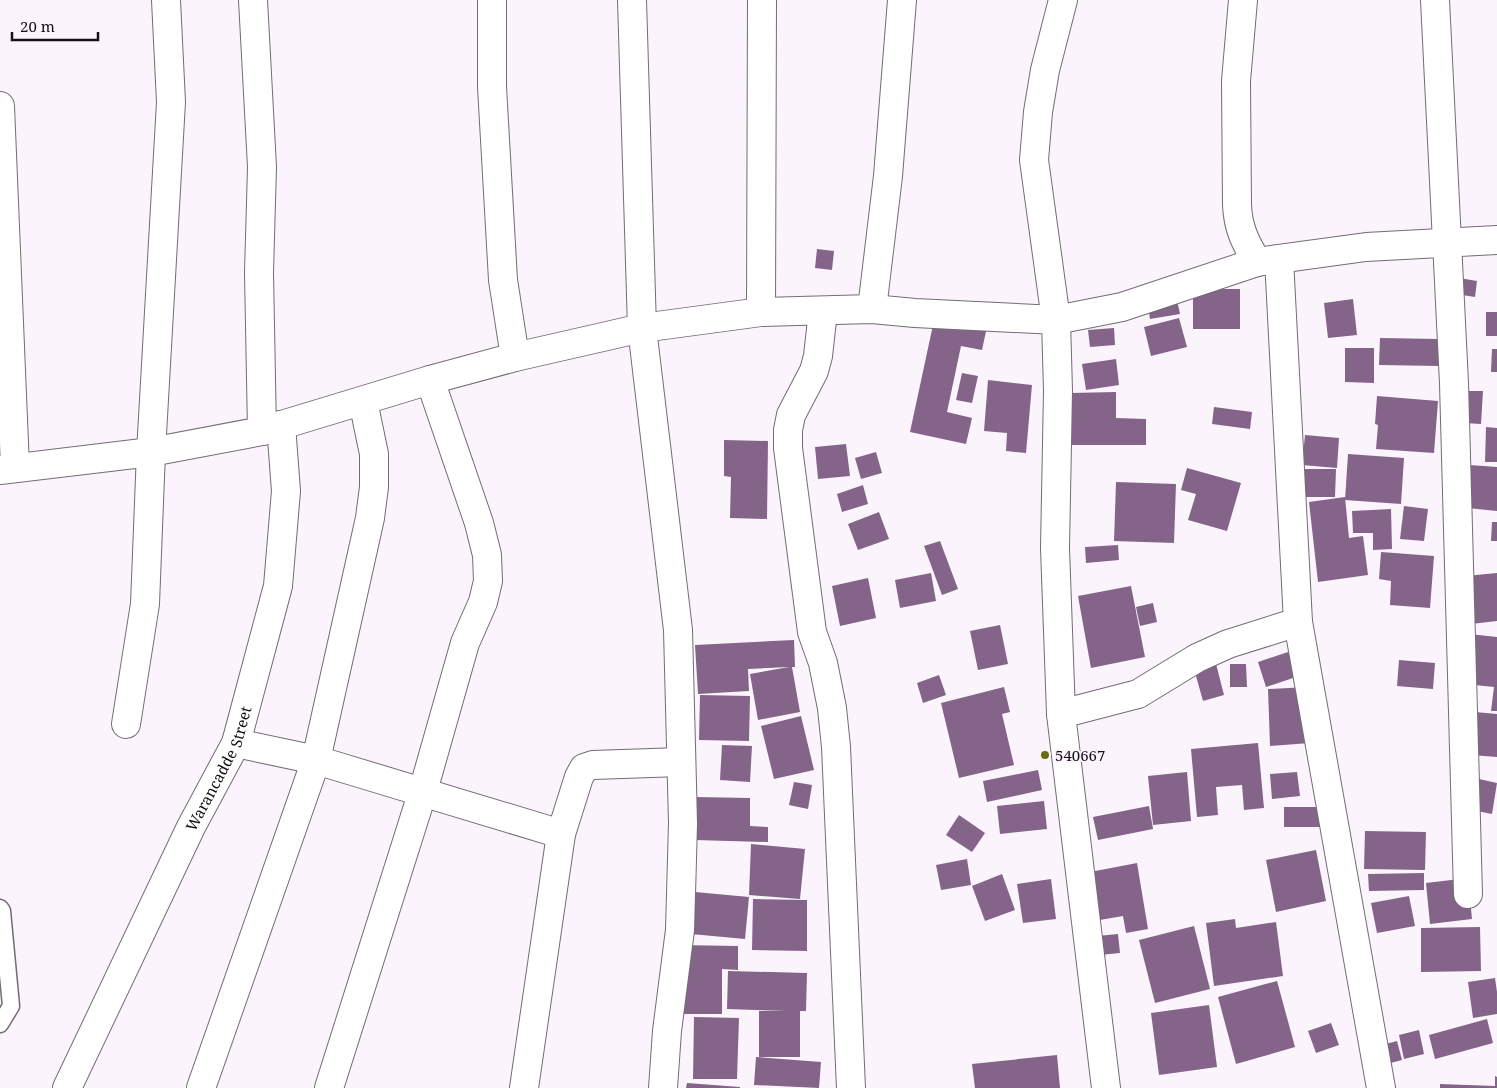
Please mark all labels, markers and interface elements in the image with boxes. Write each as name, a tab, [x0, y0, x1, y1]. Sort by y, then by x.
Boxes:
scale bar	[12, 10, 99, 42]
text: 20 m	[20, 16, 55, 36]
street label: Warancadde Street	[181, 704, 255, 834]
place label: 540667	[1055, 745, 1105, 765]
marker: 540667	[1039, 749, 1051, 761]

